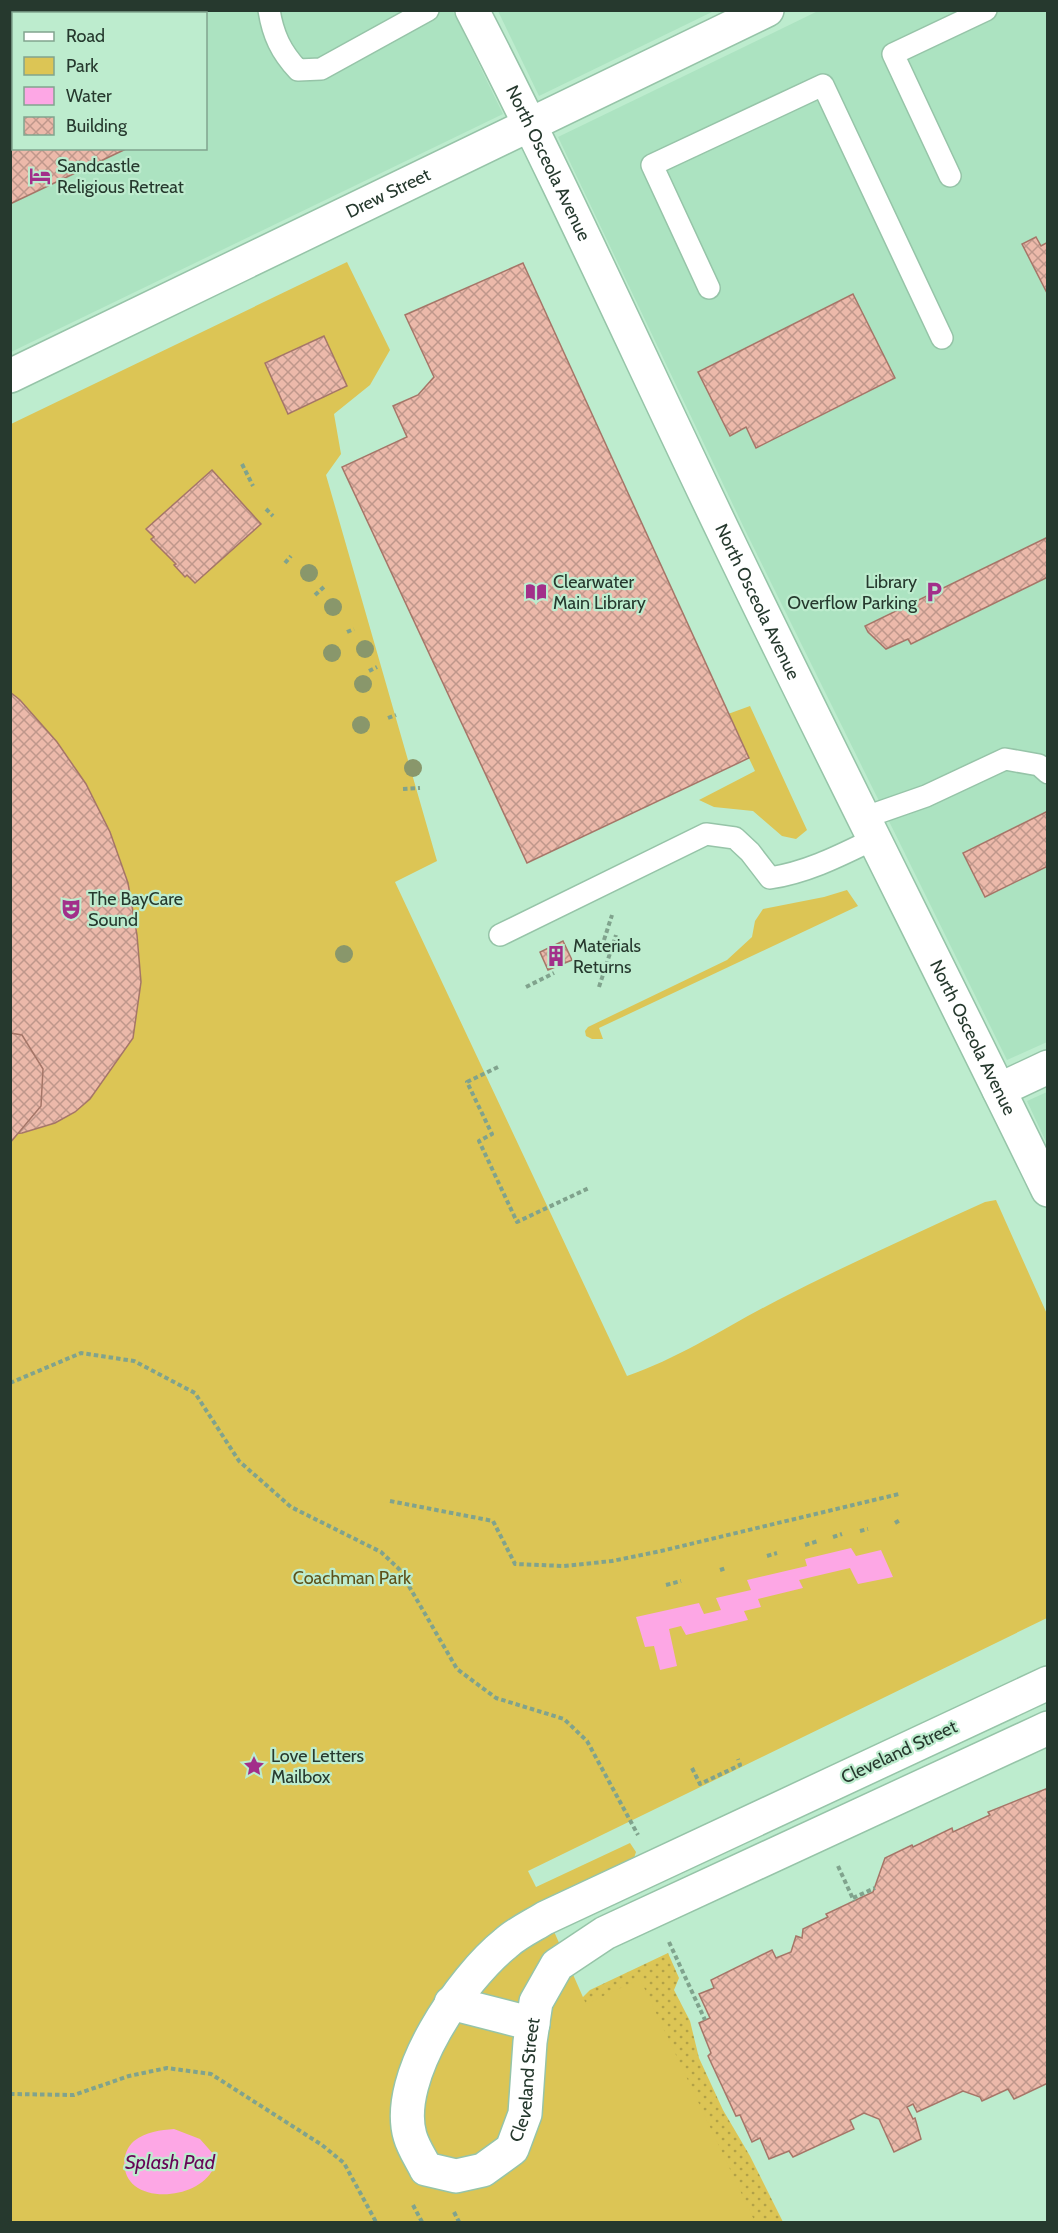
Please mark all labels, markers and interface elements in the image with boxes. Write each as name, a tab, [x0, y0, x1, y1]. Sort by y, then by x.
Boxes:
legend	[12, 12, 207, 150]
text: Road	[66, 25, 105, 47]
text: Park	[66, 55, 99, 77]
street label: North Osceola Avenue	[501, 82, 595, 245]
text: Water	[66, 85, 112, 107]
text: Building	[66, 115, 128, 137]
place label: Sandcastle Religious Retreat	[57, 155, 184, 198]
street label: Drew Street	[342, 163, 434, 223]
hotel icon: Sandcastle Religious Retreat	[28, 164, 52, 188]
street label: North Osceola Avenue	[710, 520, 805, 683]
place label: Clearwater Main Library	[553, 571, 646, 614]
place label: Library Overflow Parking	[787, 571, 918, 614]
library icon: Clearwater Main Library	[524, 580, 548, 604]
parking icon: Library Overflow Parking	[922, 580, 946, 604]
place label: The BayCare Sound	[88, 888, 183, 931]
theatre icon: The BayCare Sound	[59, 897, 83, 921]
place label: Materials Returns	[573, 935, 641, 978]
building icon: Materials Returns	[544, 944, 568, 968]
street label: North Osceola Avenue	[925, 956, 1020, 1119]
park label: Coachman Park	[293, 1567, 412, 1589]
street label: Cleveland Street	[837, 1715, 961, 1789]
place label: Love Letters Mailbox	[271, 1745, 364, 1788]
place icon: Love Letters Mailbox	[242, 1754, 266, 1778]
street label: Cleveland Street	[505, 2016, 545, 2145]
water label: Splash Pad	[125, 2150, 216, 2174]

